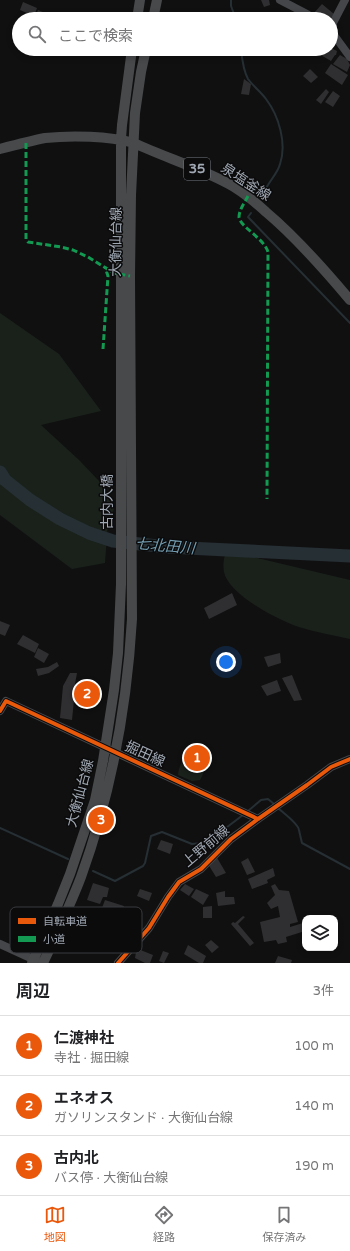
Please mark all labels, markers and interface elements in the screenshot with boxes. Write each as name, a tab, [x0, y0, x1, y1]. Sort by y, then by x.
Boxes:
search box	[12, 12, 338, 56]
icon: search	[26, 23, 48, 45]
text: ここで検索	[58, 27, 133, 45]
road number: 35	[184, 158, 210, 180]
street label: 泉塩釜線	[218, 160, 274, 204]
street label: 大衡仙台線	[107, 207, 125, 277]
street label: 古内大橋	[99, 474, 116, 530]
water label: 七北田川	[134, 534, 198, 558]
your location	[216, 652, 236, 672]
pin: 2	[74, 679, 100, 709]
street label: 掘田線	[122, 737, 168, 771]
pin: 1	[184, 743, 210, 773]
street label: 大衡仙台線	[63, 757, 97, 829]
pin: 3	[88, 805, 114, 835]
street label: 上野前線	[179, 821, 233, 871]
legend	[10, 907, 142, 953]
text: 自転車道	[43, 915, 87, 928]
map controls	[302, 915, 338, 951]
button: layers	[302, 915, 338, 951]
text: 小道	[43, 933, 65, 946]
text: 周辺	[16, 981, 50, 1002]
text: 3件	[313, 983, 334, 999]
text: 仁渡神社	[54, 1029, 114, 1047]
text: 1	[25, 1038, 33, 1054]
text: 100 m	[294, 1038, 334, 1054]
text: 寺社 · 掘田線	[54, 1050, 129, 1066]
text: エネオス	[54, 1089, 114, 1107]
text: 2	[25, 1098, 33, 1114]
text: 140 m	[294, 1098, 334, 1114]
text: ガソリンスタンド · 大衡仙台線	[54, 1110, 233, 1126]
text: 古内北	[54, 1149, 99, 1167]
text: 3	[25, 1158, 33, 1174]
text: 190 m	[294, 1158, 334, 1174]
text: バス停 · 大衡仙台線	[54, 1170, 168, 1186]
tab: 地図	[44, 1204, 66, 1244]
tab: 経路	[153, 1204, 175, 1244]
tab: 保存済み	[262, 1204, 306, 1244]

